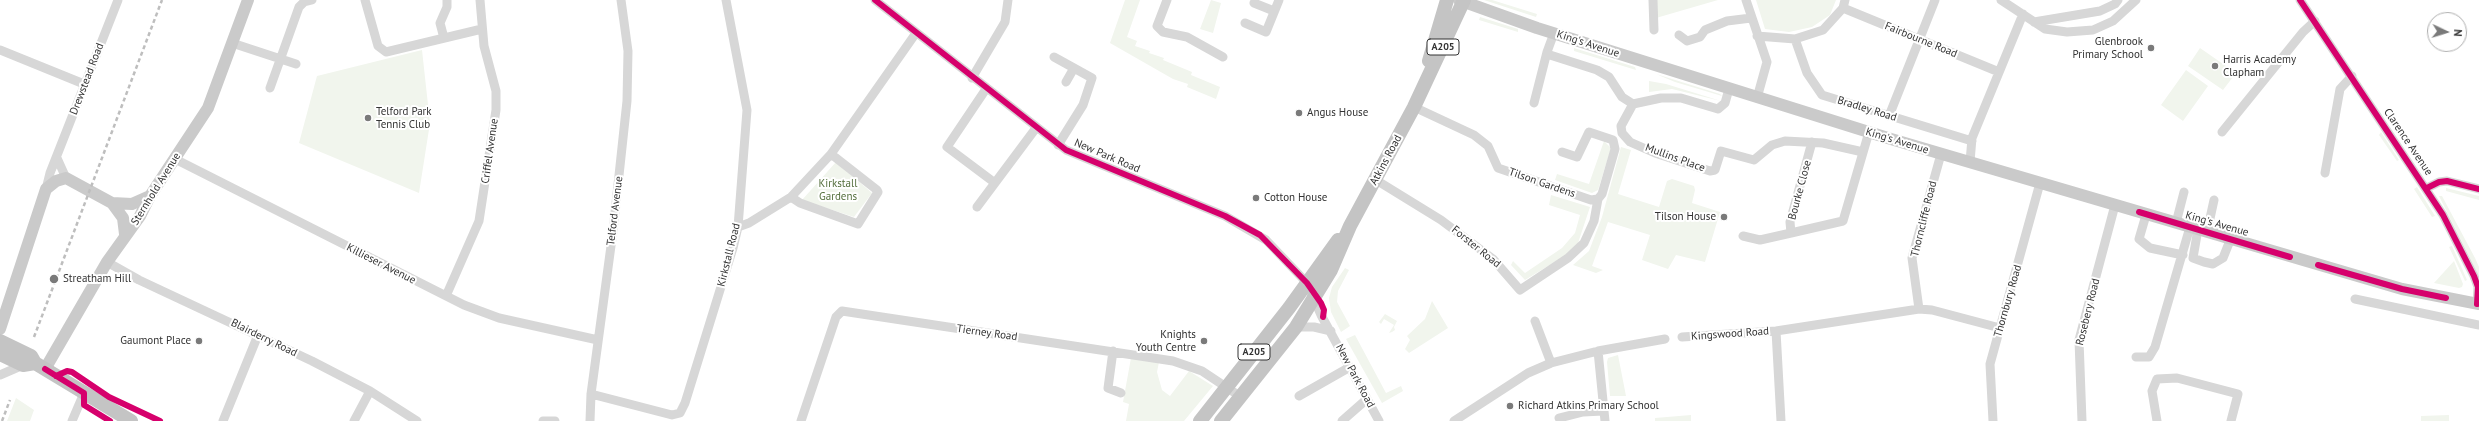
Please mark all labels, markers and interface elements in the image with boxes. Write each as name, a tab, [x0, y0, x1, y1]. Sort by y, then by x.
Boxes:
north arrow	[2427, 12, 2467, 52]
street label: Fairbourne Road	[1883, 19, 1959, 61]
street label: King's Avenue	[1555, 28, 1621, 60]
text: N	[2451, 29, 2465, 37]
place label: Glenbrook Primary School	[2073, 35, 2143, 61]
road number: A205	[1427, 39, 1459, 55]
street label: Drewstead Road	[67, 41, 107, 117]
marker: Glenbrook Primary School	[2146, 43, 2156, 53]
place label: Harris Academy Clapham	[2223, 53, 2296, 79]
marker: Harris Academy Clapham	[2210, 61, 2220, 71]
street label: Bradley Road	[1836, 94, 1898, 124]
place label: Telford Park Tennis Club	[376, 105, 432, 131]
place label: Angus House	[1307, 106, 1368, 120]
street label: Clarence Avenue	[2381, 106, 2435, 178]
marker: Angus House	[1294, 108, 1304, 118]
marker: Telford Park Tennis Club	[363, 113, 373, 123]
street label: Criffel Avenue	[479, 118, 501, 184]
street label: King's Avenue	[1864, 125, 1930, 157]
street label: Atkins Road	[1367, 133, 1405, 187]
street label: New Park Road	[1072, 136, 1142, 176]
street label: Mullins Place	[1643, 141, 1707, 175]
street label: Sternhold Avenue	[128, 150, 184, 228]
street label: Bourke Close	[1786, 159, 1814, 221]
street label: Tilson Gardens	[1507, 165, 1577, 201]
street label: Telford Avenue	[604, 176, 626, 246]
park label: Kirkstall Gardens	[819, 177, 857, 203]
street label: Thorncliffe Road	[1908, 180, 1940, 258]
place label: Cotton House	[1264, 191, 1327, 205]
marker: Cotton House	[1251, 193, 1261, 203]
street label: King's Avenue	[2184, 209, 2250, 239]
place label: Tilson House	[1655, 210, 1716, 224]
marker: Tilson House	[1719, 212, 1729, 222]
street label: Kirkstall Road	[715, 222, 743, 288]
street label: Forster Road	[1449, 223, 1503, 271]
street label: Killieser Avenue	[344, 241, 418, 287]
street label: Thornbury Road	[1991, 263, 2025, 339]
place label: Streatham Hill	[63, 272, 131, 286]
marker: Streatham Hill	[48, 273, 60, 285]
street label: Rosebery Road	[2073, 277, 2103, 347]
street label: Blairderry Road	[229, 316, 299, 360]
street label: Tierney Road	[956, 322, 1018, 344]
street label: Kingswood Road	[1691, 325, 1769, 343]
place label: Knights Youth Centre	[1136, 328, 1196, 354]
place label: Gaumont Place	[120, 334, 191, 348]
marker: Gaumont Place	[194, 336, 204, 346]
marker: Knights Youth Centre	[1199, 336, 1209, 346]
street label: New Park Road	[1333, 342, 1377, 410]
road number: A205	[1238, 344, 1270, 360]
place label: Richard Atkins Primary School	[1518, 399, 1659, 413]
marker: Richard Atkins Primary School	[1505, 401, 1515, 411]

